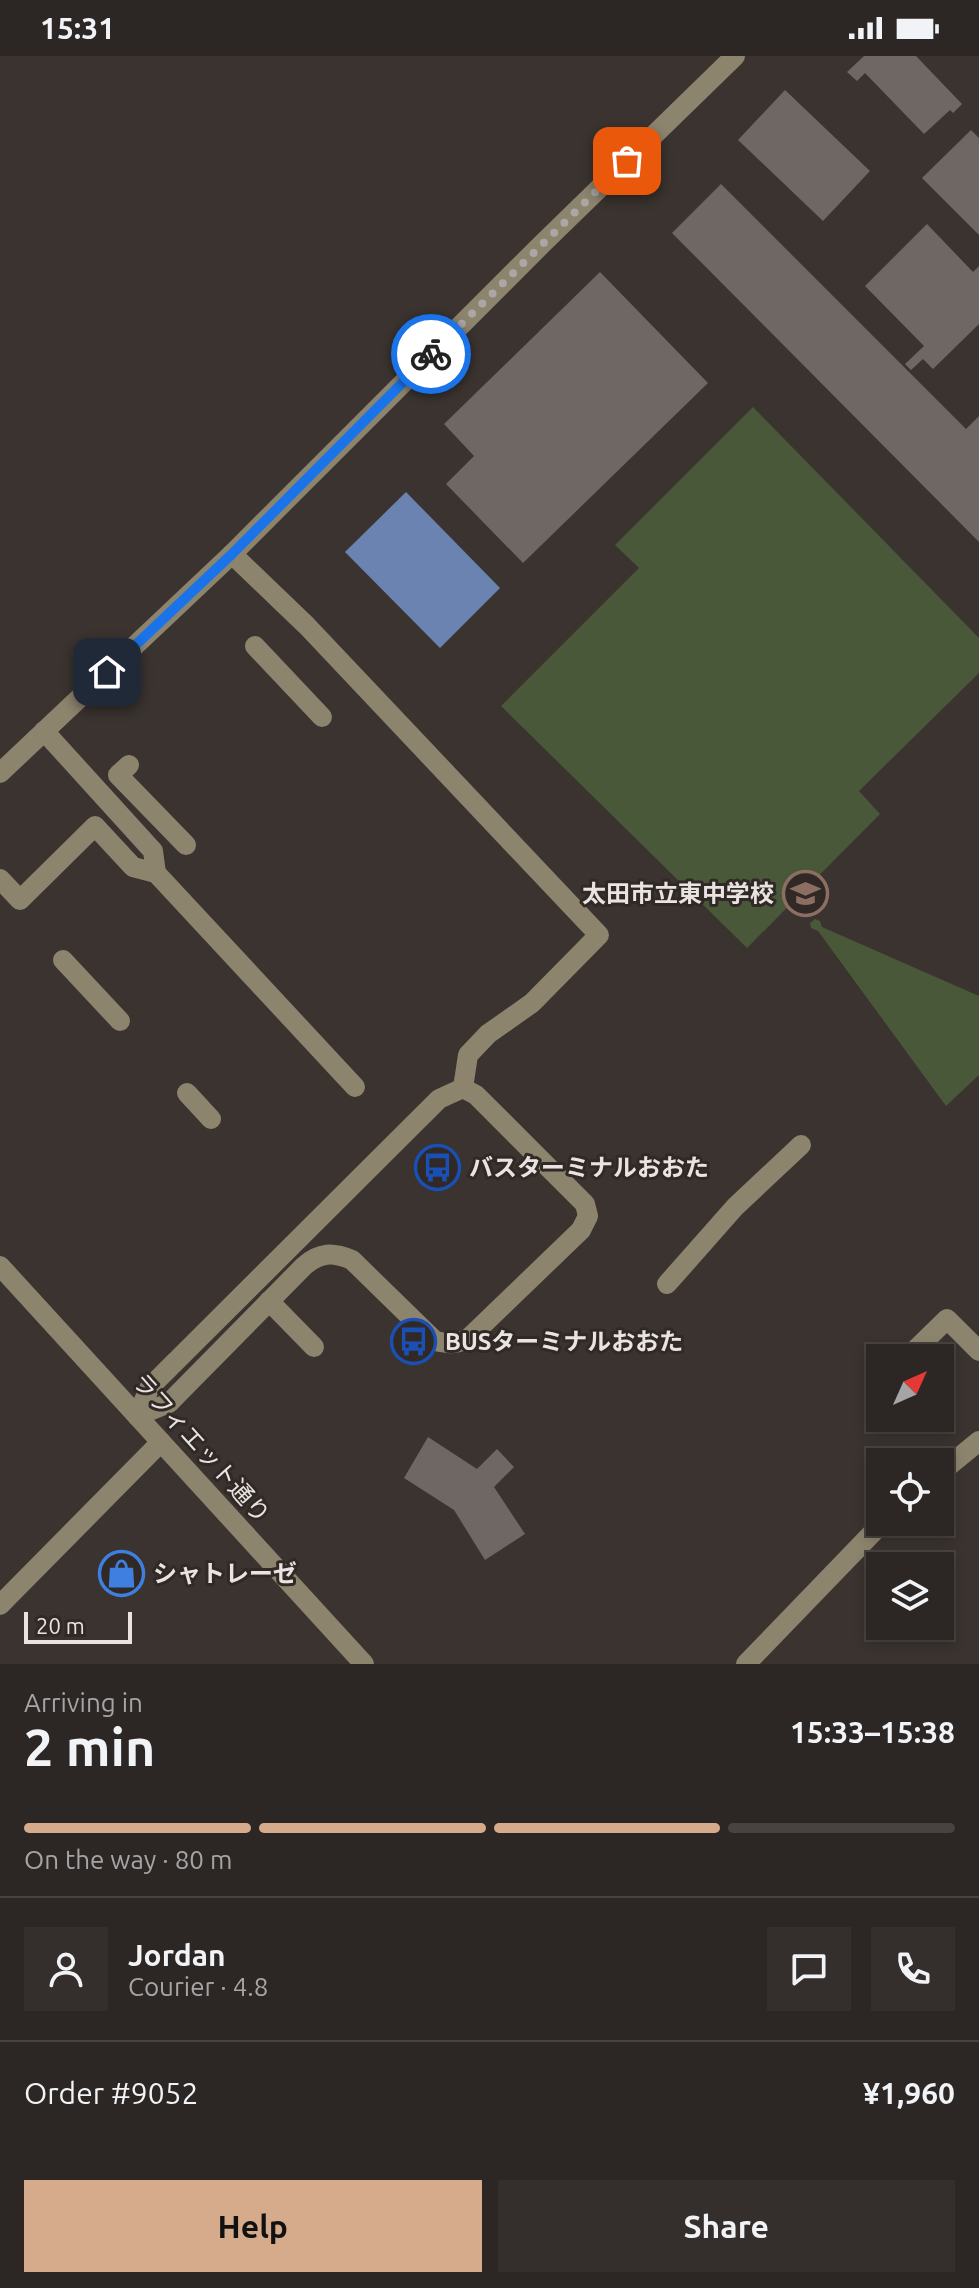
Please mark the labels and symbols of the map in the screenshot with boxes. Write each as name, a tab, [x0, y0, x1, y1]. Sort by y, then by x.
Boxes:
pin	[593, 127, 661, 195]
courier	[391, 314, 471, 394]
pin	[73, 638, 141, 706]
school or university icon: 太田市立東中学校	[781, 870, 829, 918]
place label: 太田市立東中学校	[582, 880, 774, 907]
bus stop icon: バスターミナルおおた	[414, 1144, 462, 1192]
place label: バスターミナルおおた	[469, 1154, 709, 1181]
bus stop icon: BUSターミナルおおた	[390, 1318, 438, 1366]
place label: BUSターミナルおおた	[445, 1328, 683, 1355]
north arrow	[866, 1344, 954, 1432]
street label: ラフィエット通り	[127, 1367, 275, 1528]
shop icon: シャトレーゼ	[98, 1550, 146, 1598]
place label: シャトレーゼ	[153, 1560, 297, 1587]
scale bar	[24, 1608, 132, 1644]

